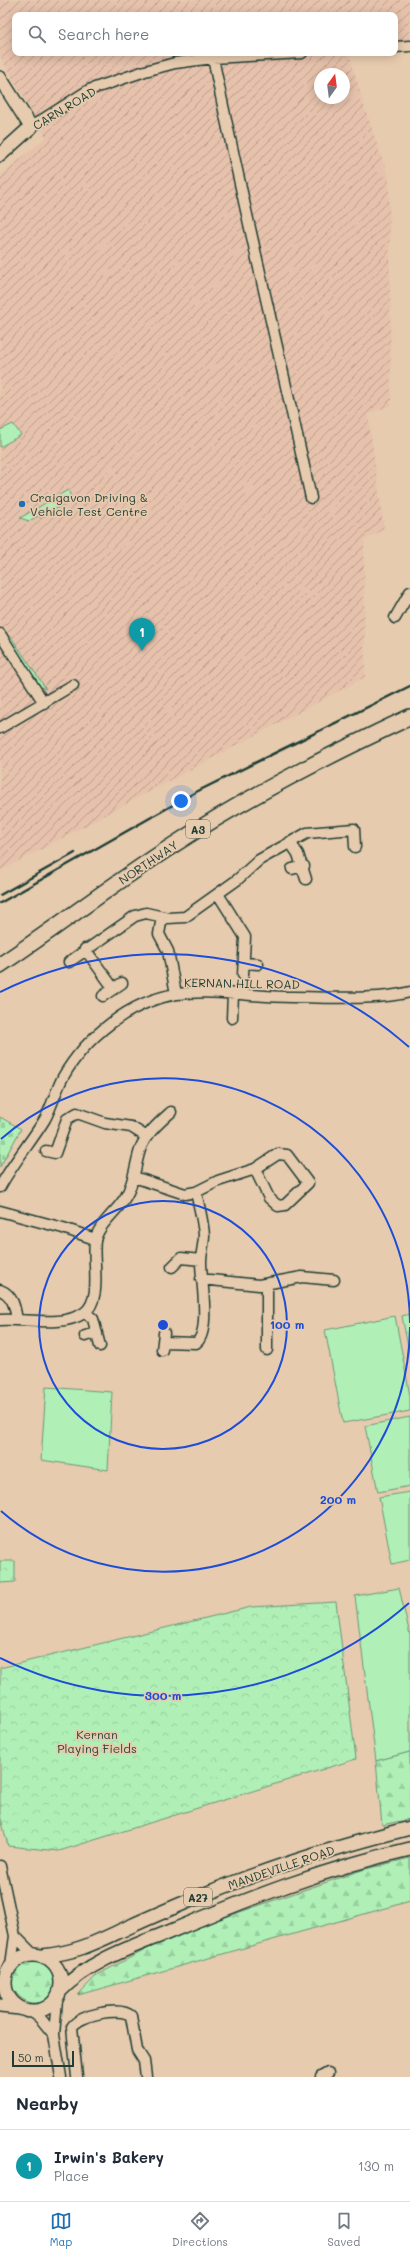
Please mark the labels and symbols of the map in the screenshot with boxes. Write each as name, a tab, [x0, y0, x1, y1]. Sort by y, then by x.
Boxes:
north arrow	[314, 68, 350, 104]
street label: CARN ROAD	[29, 83, 99, 133]
place label: Craigavon Driving & Vehicle Test Centre	[30, 489, 148, 519]
marker: Craigavon Driving & Vehicle Test Centre	[17, 499, 27, 509]
pin: 1	[129, 618, 155, 651]
your location	[171, 791, 191, 811]
road number: A3	[186, 820, 210, 838]
street label: NORTHWAY	[115, 836, 181, 888]
street label: KERNAN HILL ROAD	[184, 974, 300, 992]
text: 100 m	[270, 1316, 304, 1332]
centre of rings	[156, 1318, 170, 1332]
text: 200 m	[320, 1491, 356, 1507]
text: 300 m	[145, 1687, 181, 1703]
park label: Kernan Playing Fields	[57, 1726, 137, 1756]
street label: MANDEVILLE ROAD	[225, 1841, 337, 1893]
road number: A27	[184, 1888, 212, 1906]
scale bar	[12, 2049, 74, 2068]

